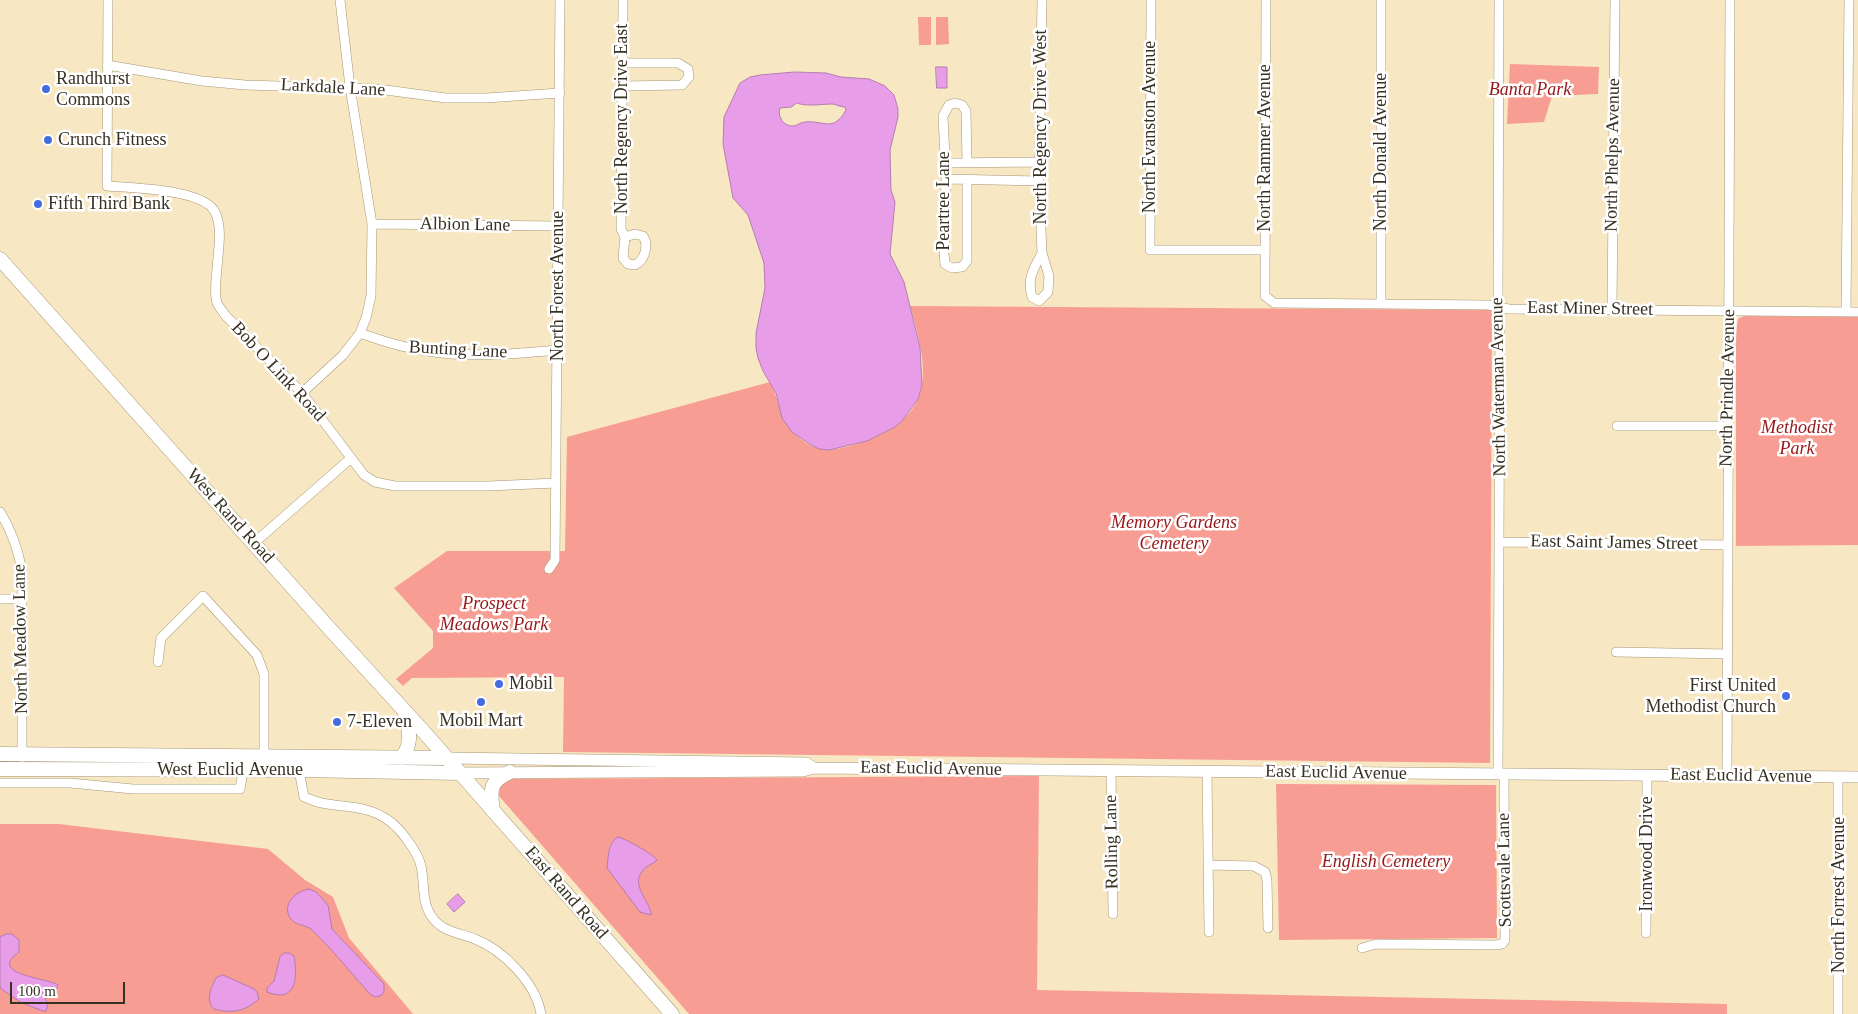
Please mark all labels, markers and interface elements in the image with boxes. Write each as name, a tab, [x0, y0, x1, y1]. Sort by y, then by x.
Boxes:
street label: North Regency Drive East	[611, 24, 633, 214]
street label: North Regency Drive West	[1030, 30, 1052, 224]
street label: North Evanston Avenue	[1139, 41, 1161, 213]
street label: North Rammer Avenue	[1254, 64, 1276, 232]
place label: Randhurst Commons	[56, 68, 130, 110]
street label: North Donald Avenue	[1370, 73, 1392, 231]
street label: Larkdale Lane	[280, 74, 386, 102]
street label: North Phelps Avenue	[1601, 78, 1625, 232]
park label: Banta Park	[1489, 79, 1571, 101]
marker: Randhurst Commons	[40, 83, 52, 95]
place label: Crunch Fitness	[58, 129, 167, 151]
marker: Crunch Fitness	[42, 134, 54, 146]
street label: Peartree Lane	[933, 151, 955, 251]
place label: Fifth Third Bank	[48, 193, 170, 215]
marker: Fifth Third Bank	[32, 198, 44, 210]
street label: North Forest Avenue	[547, 211, 569, 361]
street label: Albion Lane	[420, 213, 510, 237]
street label: North Waterman Avenue	[1487, 297, 1511, 477]
street label: East Miner Street	[1527, 297, 1653, 321]
street label: North Prindle Avenue	[1716, 309, 1740, 467]
street label: Bob O Link Road	[226, 318, 330, 426]
street label: Bunting Lane	[408, 337, 508, 363]
park label: Methodist Park	[1761, 417, 1833, 459]
street label: West Rand Road	[182, 464, 278, 568]
park label: Memory Gardens Cemetery	[1111, 512, 1237, 554]
street label: East Saint James Street	[1530, 531, 1698, 555]
street label: North Meadow Lane	[9, 564, 33, 714]
park label: Prospect Meadows Park	[440, 593, 548, 636]
place label: Mobil	[509, 673, 553, 695]
place label: First United Methodist Church	[1646, 675, 1776, 718]
marker: Mobil	[493, 678, 505, 690]
marker: First United Methodist Church	[1780, 690, 1792, 702]
marker: Mobil Mart	[475, 696, 487, 708]
place label: Mobil Mart	[439, 710, 523, 732]
place label: 7-Eleven	[347, 711, 412, 733]
marker: 7-Eleven	[331, 716, 343, 728]
street label: East Euclid Avenue	[860, 757, 1002, 781]
street label: West Euclid Avenue	[157, 759, 303, 781]
street label: East Euclid Avenue	[1265, 761, 1407, 785]
street label: East Euclid Avenue	[1670, 764, 1812, 788]
street label: Rolling Lane	[1100, 795, 1124, 889]
street label: Ironwood Drive	[1636, 796, 1658, 912]
street label: Scottsvale Lane	[1493, 813, 1517, 927]
street label: North Forrest Avenue	[1828, 817, 1850, 973]
street label: East Rand Road	[520, 842, 612, 944]
park label: English Cemetery	[1322, 851, 1450, 873]
scale bar	[12, 972, 128, 1004]
text: 100 m	[18, 983, 56, 999]

